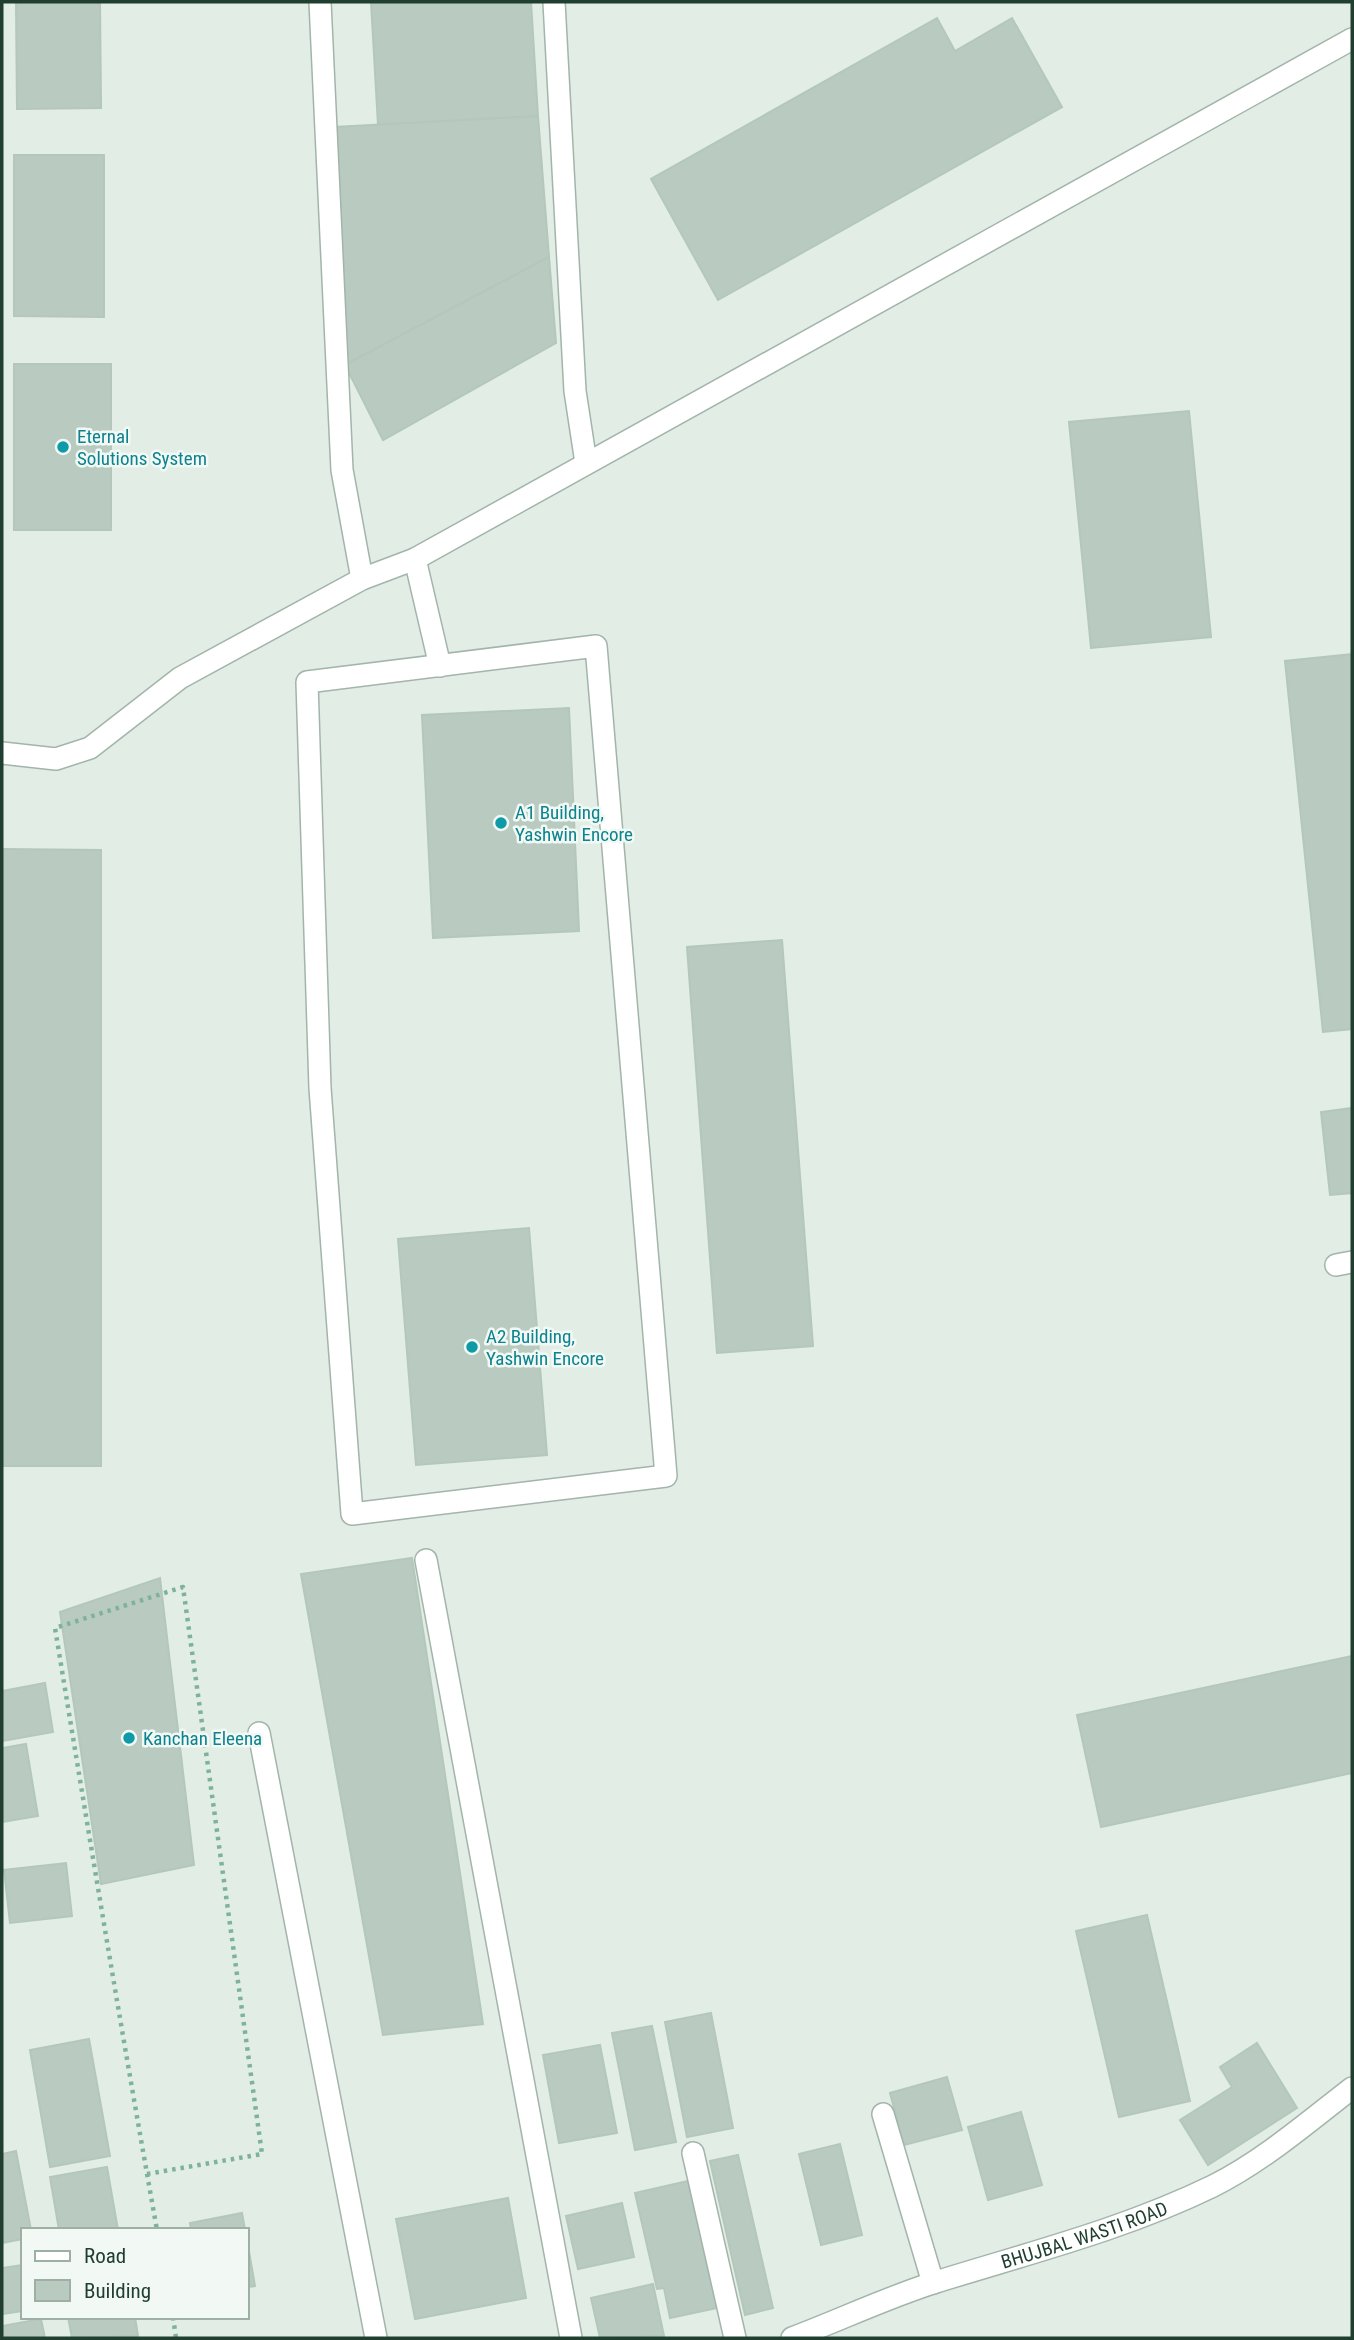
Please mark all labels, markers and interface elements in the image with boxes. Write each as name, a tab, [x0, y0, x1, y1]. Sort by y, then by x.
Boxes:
place label: Eternal Solutions System	[77, 425, 207, 470]
marker: Eternal Solutions System	[55, 439, 71, 455]
place label: A1 Building, Yashwin Encore	[515, 801, 633, 846]
marker: A1 Building, Yashwin Encore	[493, 815, 509, 831]
place label: A2 Building, Yashwin Encore	[486, 1325, 604, 1370]
marker: A2 Building, Yashwin Encore	[464, 1339, 480, 1355]
place label: Kanchan Eleena	[143, 1727, 262, 1750]
marker: Kanchan Eleena	[121, 1730, 137, 1746]
street label: BHUJBAL WASTI ROAD	[998, 2196, 1171, 2273]
legend	[21, 2228, 248, 2319]
text: Road	[84, 2244, 126, 2268]
text: Building	[84, 2279, 151, 2303]

